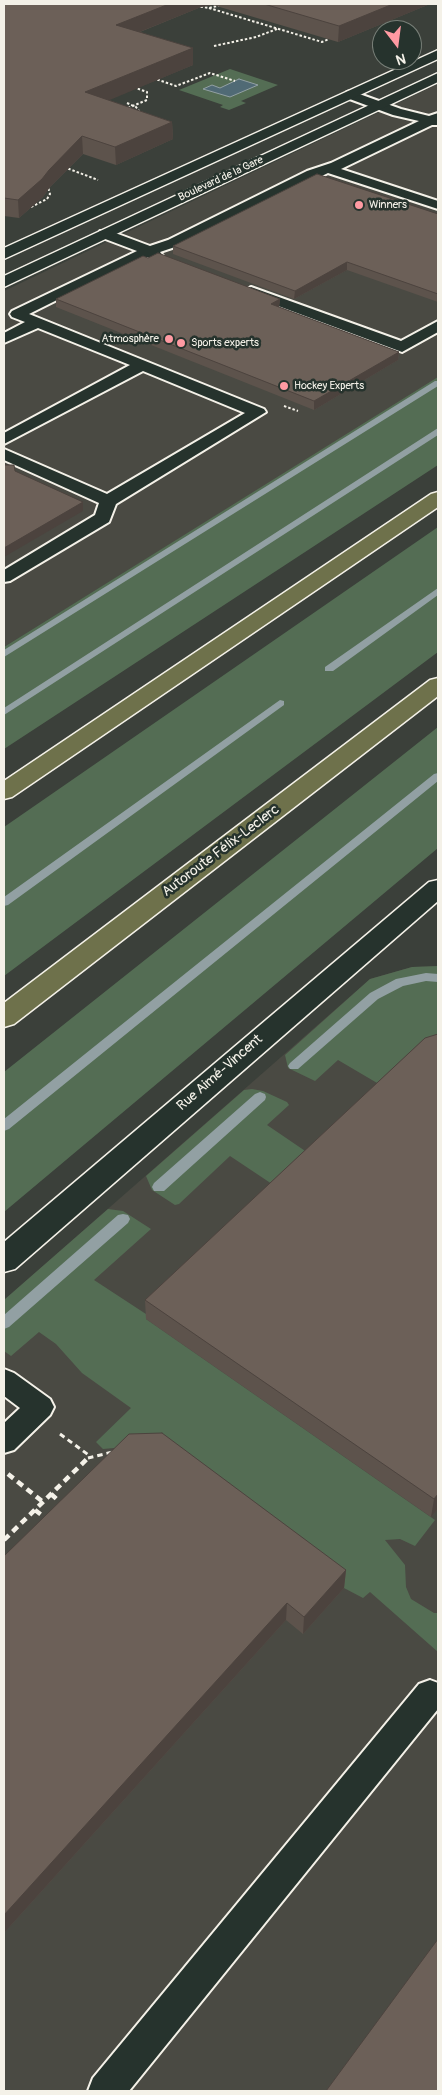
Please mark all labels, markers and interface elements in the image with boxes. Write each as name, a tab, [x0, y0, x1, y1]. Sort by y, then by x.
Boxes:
north arrow	[372, 20, 422, 70]
text: N	[394, 50, 408, 68]
street label: Boulevard de la Gare	[176, 154, 266, 204]
place label: Winners	[369, 198, 407, 212]
marker: Winners	[353, 199, 365, 211]
place label: Atmosphère	[101, 332, 159, 346]
marker: Atmosphère	[163, 333, 175, 345]
place label: Sports experts	[191, 336, 259, 350]
marker: Sports experts	[175, 337, 187, 349]
place label: Hockey Experts	[294, 379, 364, 393]
marker: Hockey Experts	[278, 380, 290, 392]
street label: Autoroute Félix-Leclerc	[159, 801, 283, 901]
street label: Rue Aimé-Vincent	[174, 1031, 266, 1115]

